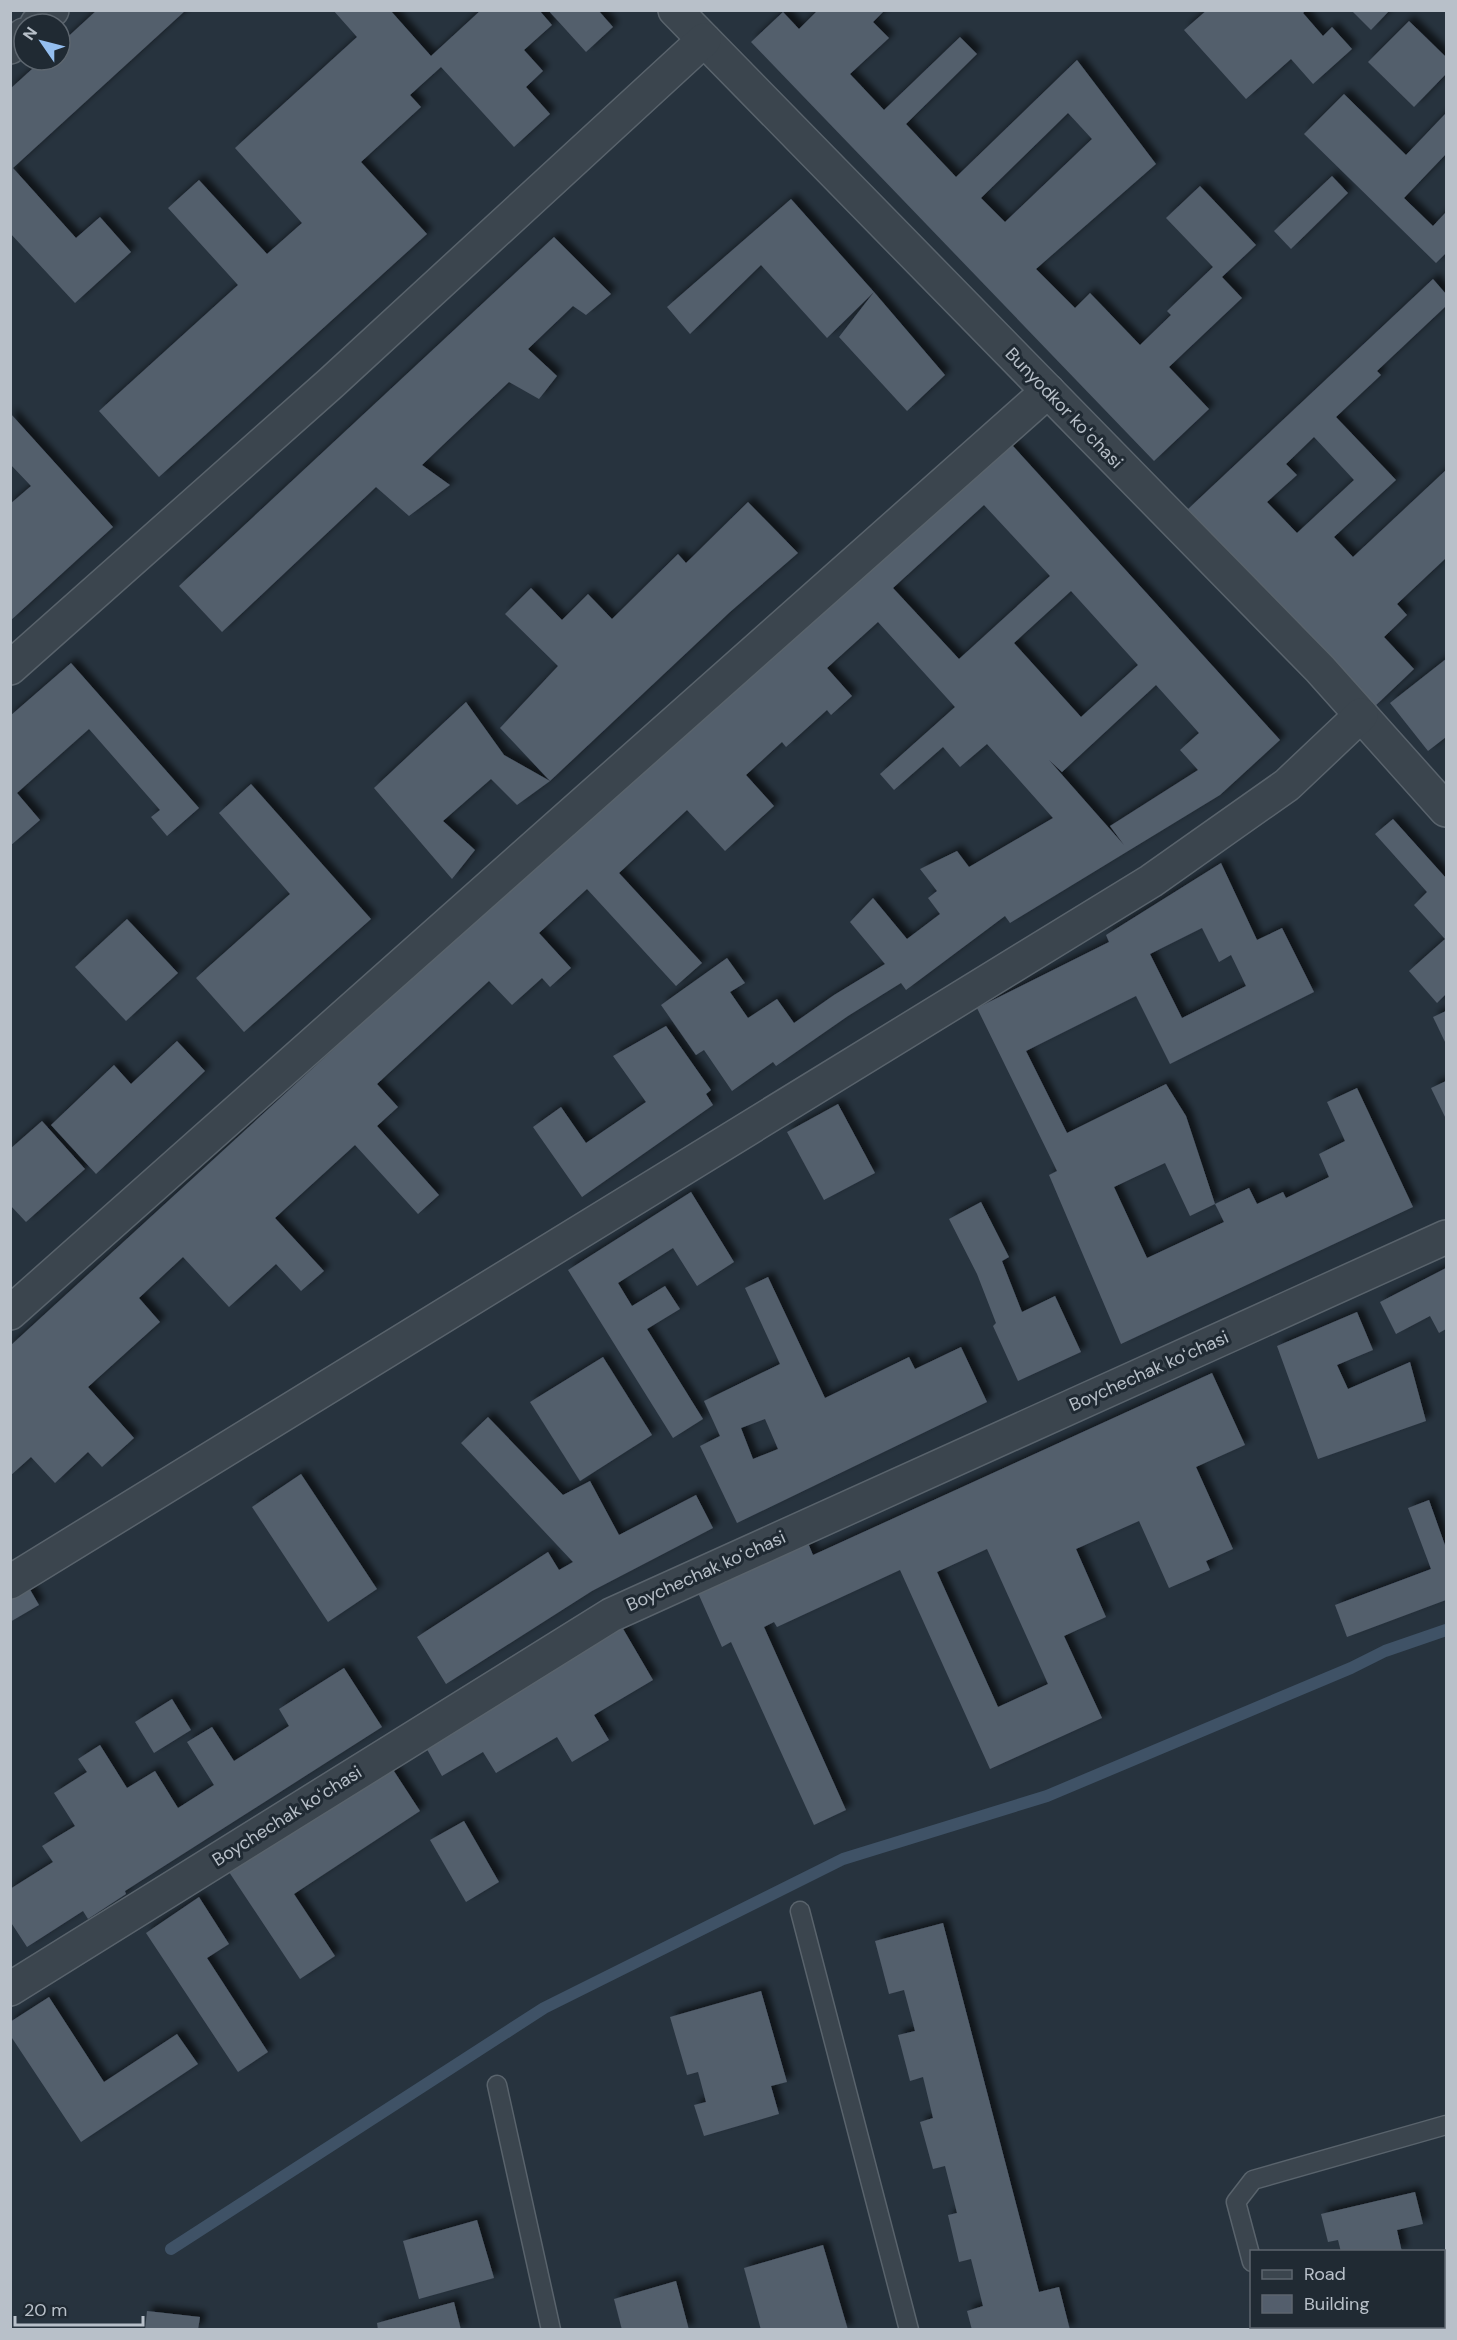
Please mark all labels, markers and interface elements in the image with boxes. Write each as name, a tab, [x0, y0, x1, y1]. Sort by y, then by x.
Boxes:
north arrow	[12, 12, 72, 72]
text: N	[18, 23, 42, 44]
street label: Bunyodkor koʻchasi	[1000, 342, 1128, 474]
street label: Boychechak koʻchasi	[1066, 1325, 1232, 1417]
street label: Boychechak koʻchasi	[623, 1525, 789, 1617]
street label: Boychechak koʻchasi	[208, 1760, 366, 1872]
legend	[1250, 2250, 1445, 2328]
text: Road	[1304, 2262, 1346, 2286]
scale bar	[15, 2289, 142, 2327]
text: Building	[1304, 2292, 1369, 2316]
text: 20 m	[24, 2298, 67, 2322]

